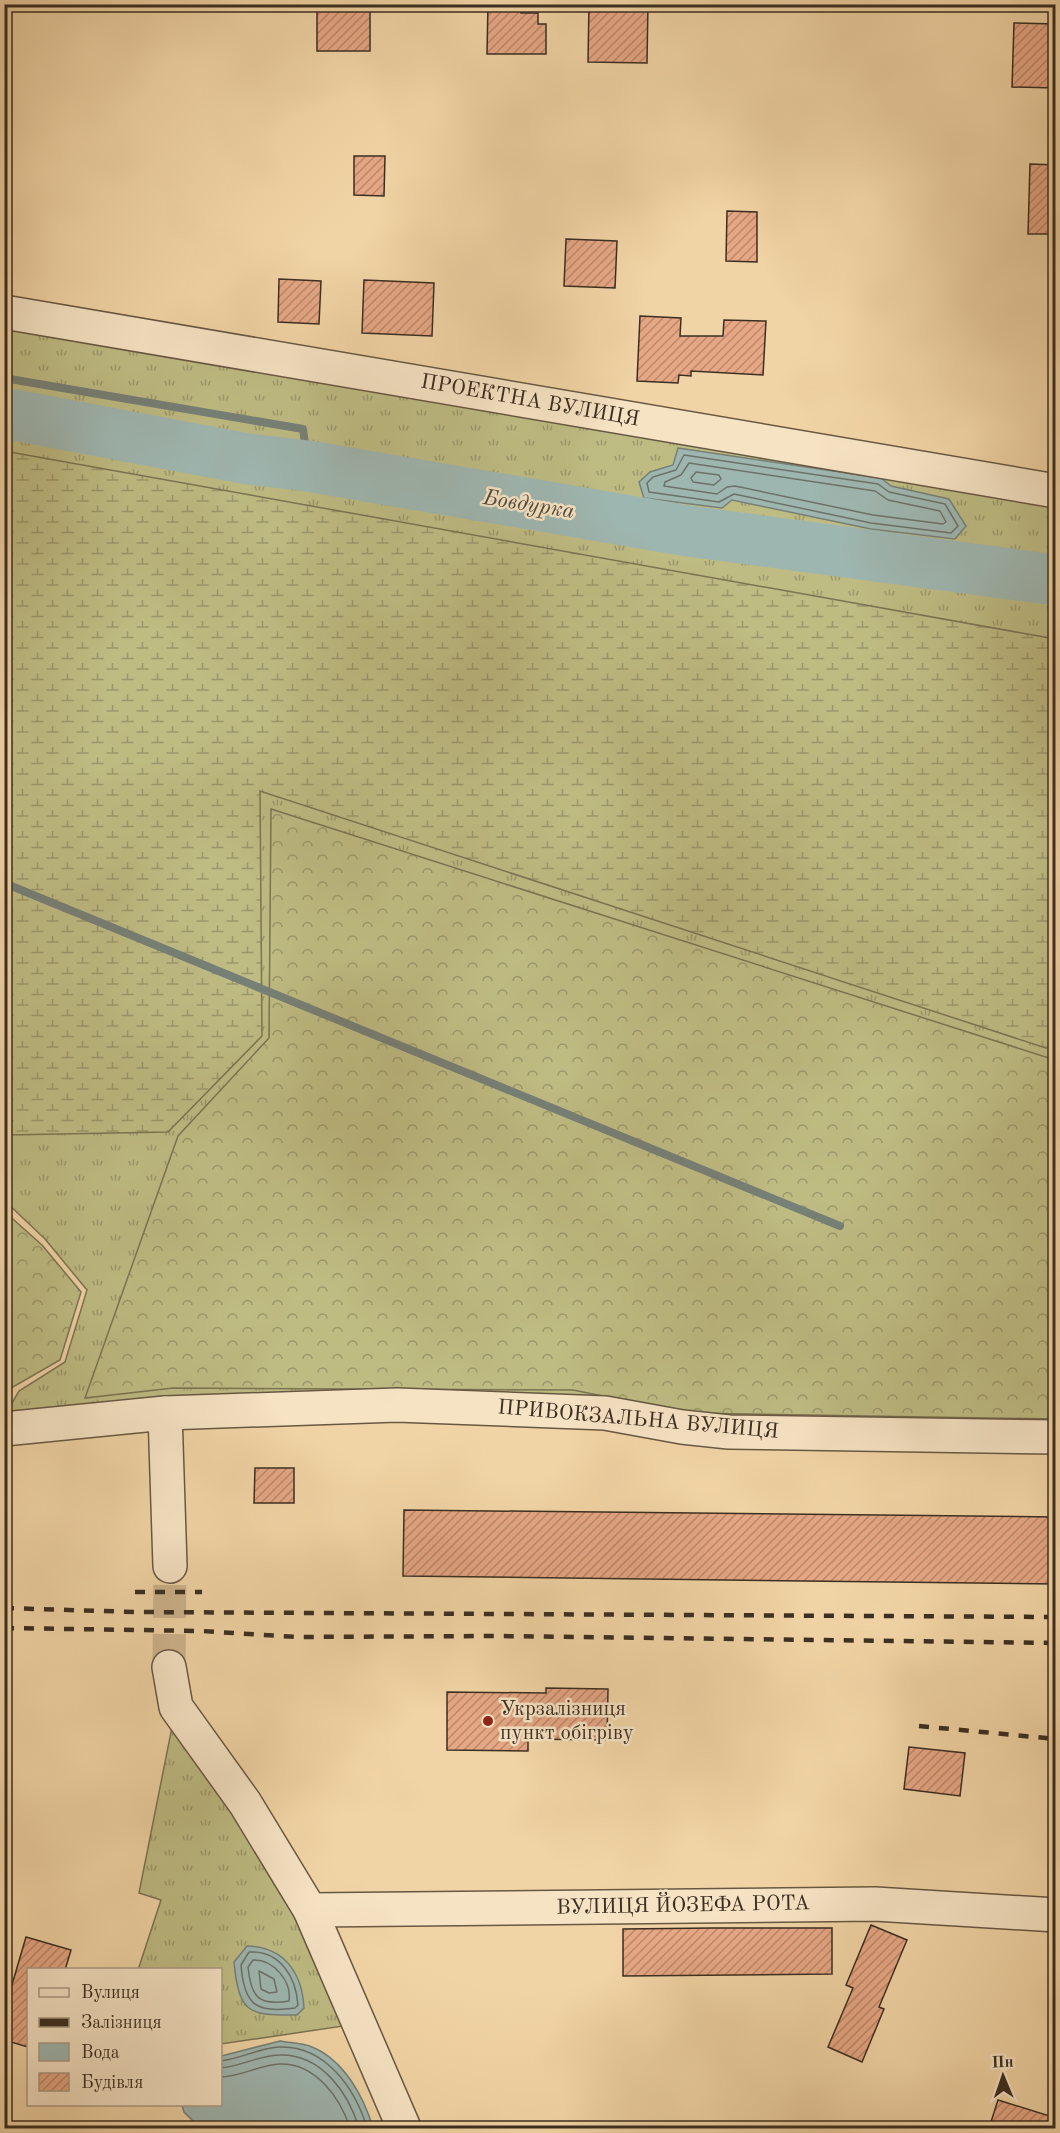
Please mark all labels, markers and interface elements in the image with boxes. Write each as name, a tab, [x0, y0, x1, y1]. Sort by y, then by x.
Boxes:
street label: ПРОЕКТНА ВУЛИЦЯ	[419, 371, 641, 431]
water label: Бовдурка	[481, 487, 576, 523]
street label: ПРИВОКЗАЛЬНА ВУЛИЦЯ	[496, 1397, 780, 1443]
place label: Укрзалізниця пункт обігріву	[500, 1699, 634, 1744]
marker: Укрзалізниця пункт обігріву	[481, 1714, 495, 1728]
street label: ВУЛИЦЯ ЙОЗЕФА РОТА	[556, 1888, 810, 1919]
legend	[27, 1968, 222, 2106]
text: Вулиця	[81, 1984, 140, 2002]
text: Залізниця	[81, 2014, 162, 2032]
text: Вода	[81, 2044, 120, 2062]
north arrow	[973, 2046, 1033, 2106]
text: Пн	[991, 2055, 1014, 2071]
text: Будівля	[81, 2074, 143, 2092]

